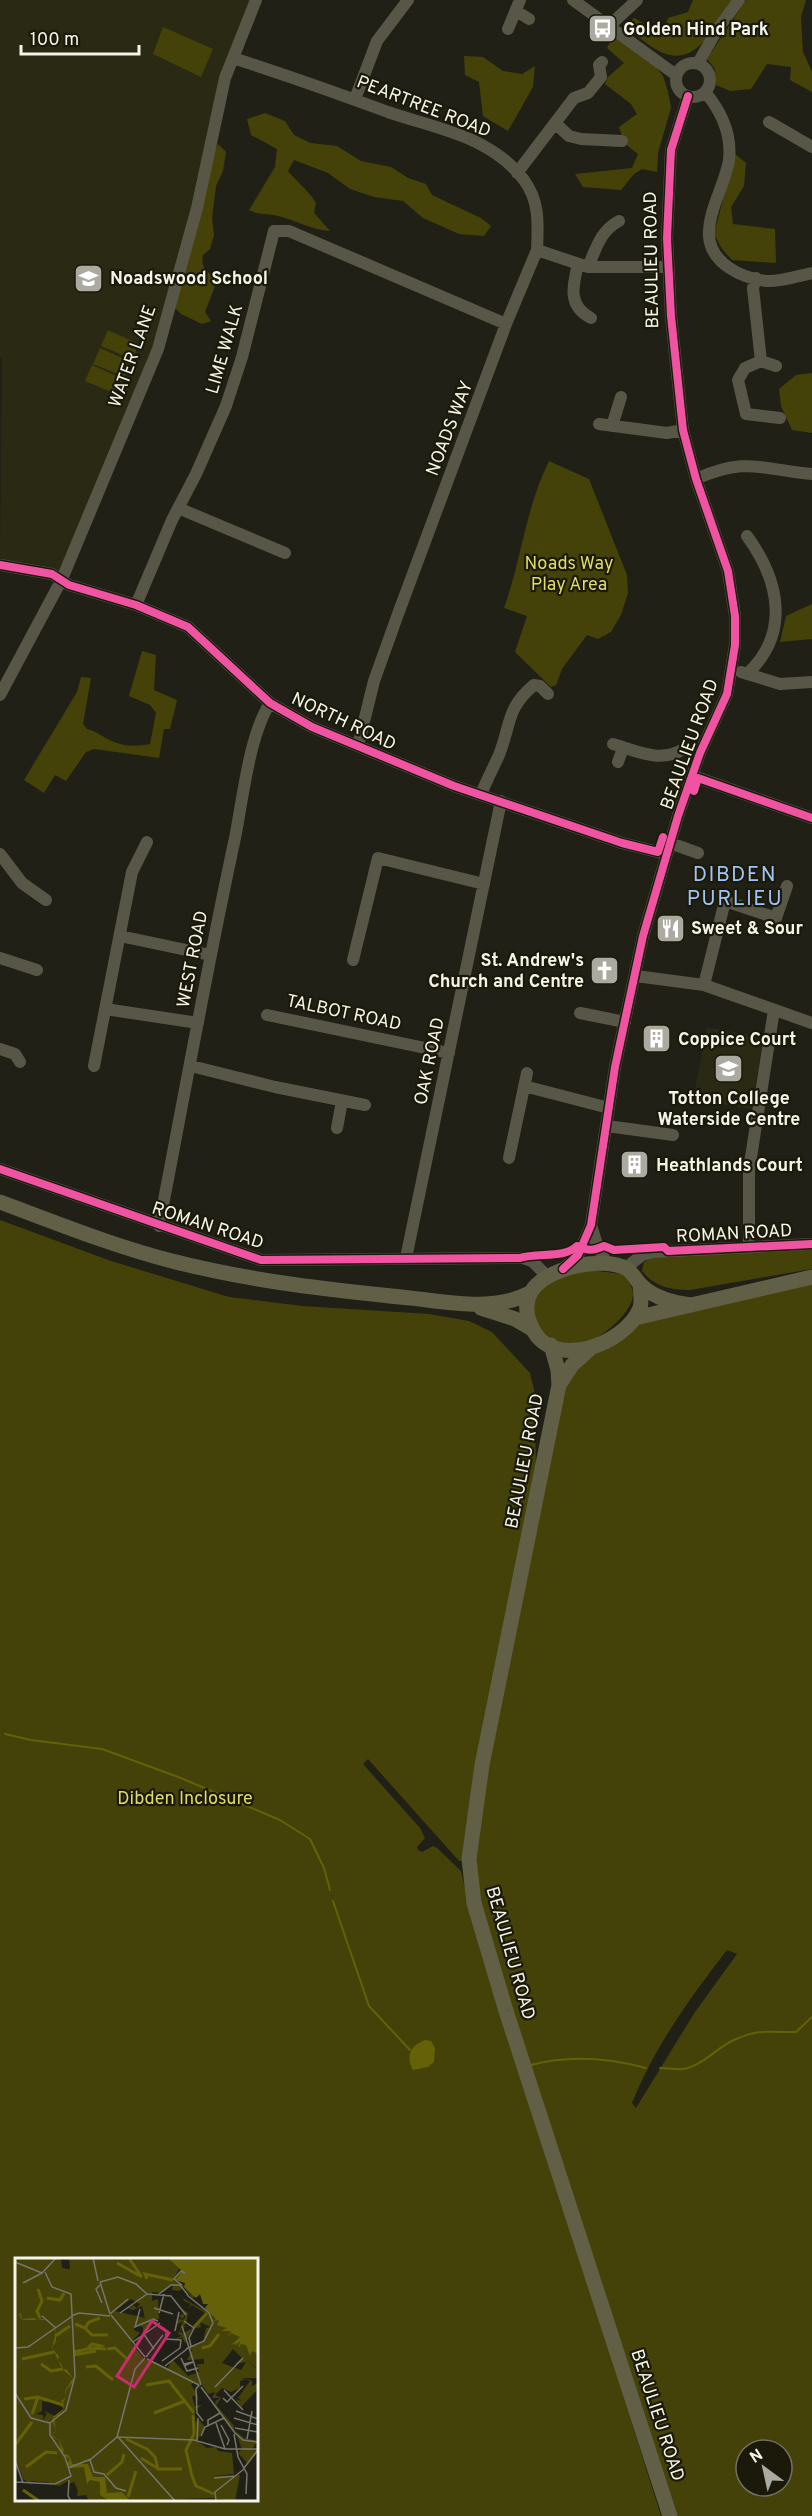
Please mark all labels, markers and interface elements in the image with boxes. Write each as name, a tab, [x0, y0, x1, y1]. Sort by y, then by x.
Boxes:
bus stop icon: Golden Hind Park	[586, 13, 618, 45]
scale bar	[21, 18, 140, 56]
place label: Golden Hind Park	[623, 19, 769, 42]
text: 100 m	[30, 29, 79, 52]
street label: PEARTREE ROAD	[353, 71, 494, 144]
street label: BEAULIEU ROAD	[640, 191, 665, 329]
school or university icon: Noadswood School	[73, 262, 105, 294]
place label: Noadswood School	[110, 268, 268, 291]
street label: WATER LANE	[104, 302, 163, 411]
street label: LIME WALK	[202, 302, 249, 397]
street label: NOADS WAY	[422, 378, 479, 479]
park label: Noads Way Play Area	[525, 553, 613, 597]
street label: BEAULIEU ROAD	[656, 676, 725, 813]
street label: NORTH ROAD	[287, 688, 399, 757]
district label: DIBDEN PURLIEU	[687, 862, 783, 913]
street label: WEST ROAD	[173, 909, 214, 1010]
restaurant icon: Sweet & Sour	[654, 912, 686, 944]
place label: Sweet & Sour	[691, 918, 804, 941]
place label: St. Andrew's Church and Centre	[428, 950, 584, 994]
church icon: St. Andrew's Church and Centre	[589, 954, 621, 986]
street label: TALBOT ROAD	[284, 990, 403, 1037]
street label: OAK ROAD	[410, 1016, 451, 1107]
building icon: Coppice Court	[641, 1023, 673, 1055]
place label: Coppice Court	[678, 1029, 796, 1052]
school or university icon: Totton College Waterside Centre	[713, 1053, 745, 1085]
place label: Totton College Waterside Centre	[658, 1088, 800, 1132]
building icon: Heathlands Court	[619, 1149, 651, 1181]
place label: Heathlands Court	[656, 1155, 803, 1178]
street label: ROMAN ROAD	[149, 1198, 266, 1255]
street label: ROMAN ROAD	[675, 1220, 793, 1249]
street label: BEAULIEU ROAD	[501, 1392, 550, 1531]
park label: Dibden Inclosure	[117, 1788, 253, 1811]
street label: BEAULIEU ROAD	[480, 1884, 540, 2023]
inset map	[15, 2258, 258, 2501]
street label: BEAULIEU ROAD	[624, 2347, 689, 2484]
north arrow	[734, 2438, 794, 2498]
text: N	[747, 2446, 767, 2469]

